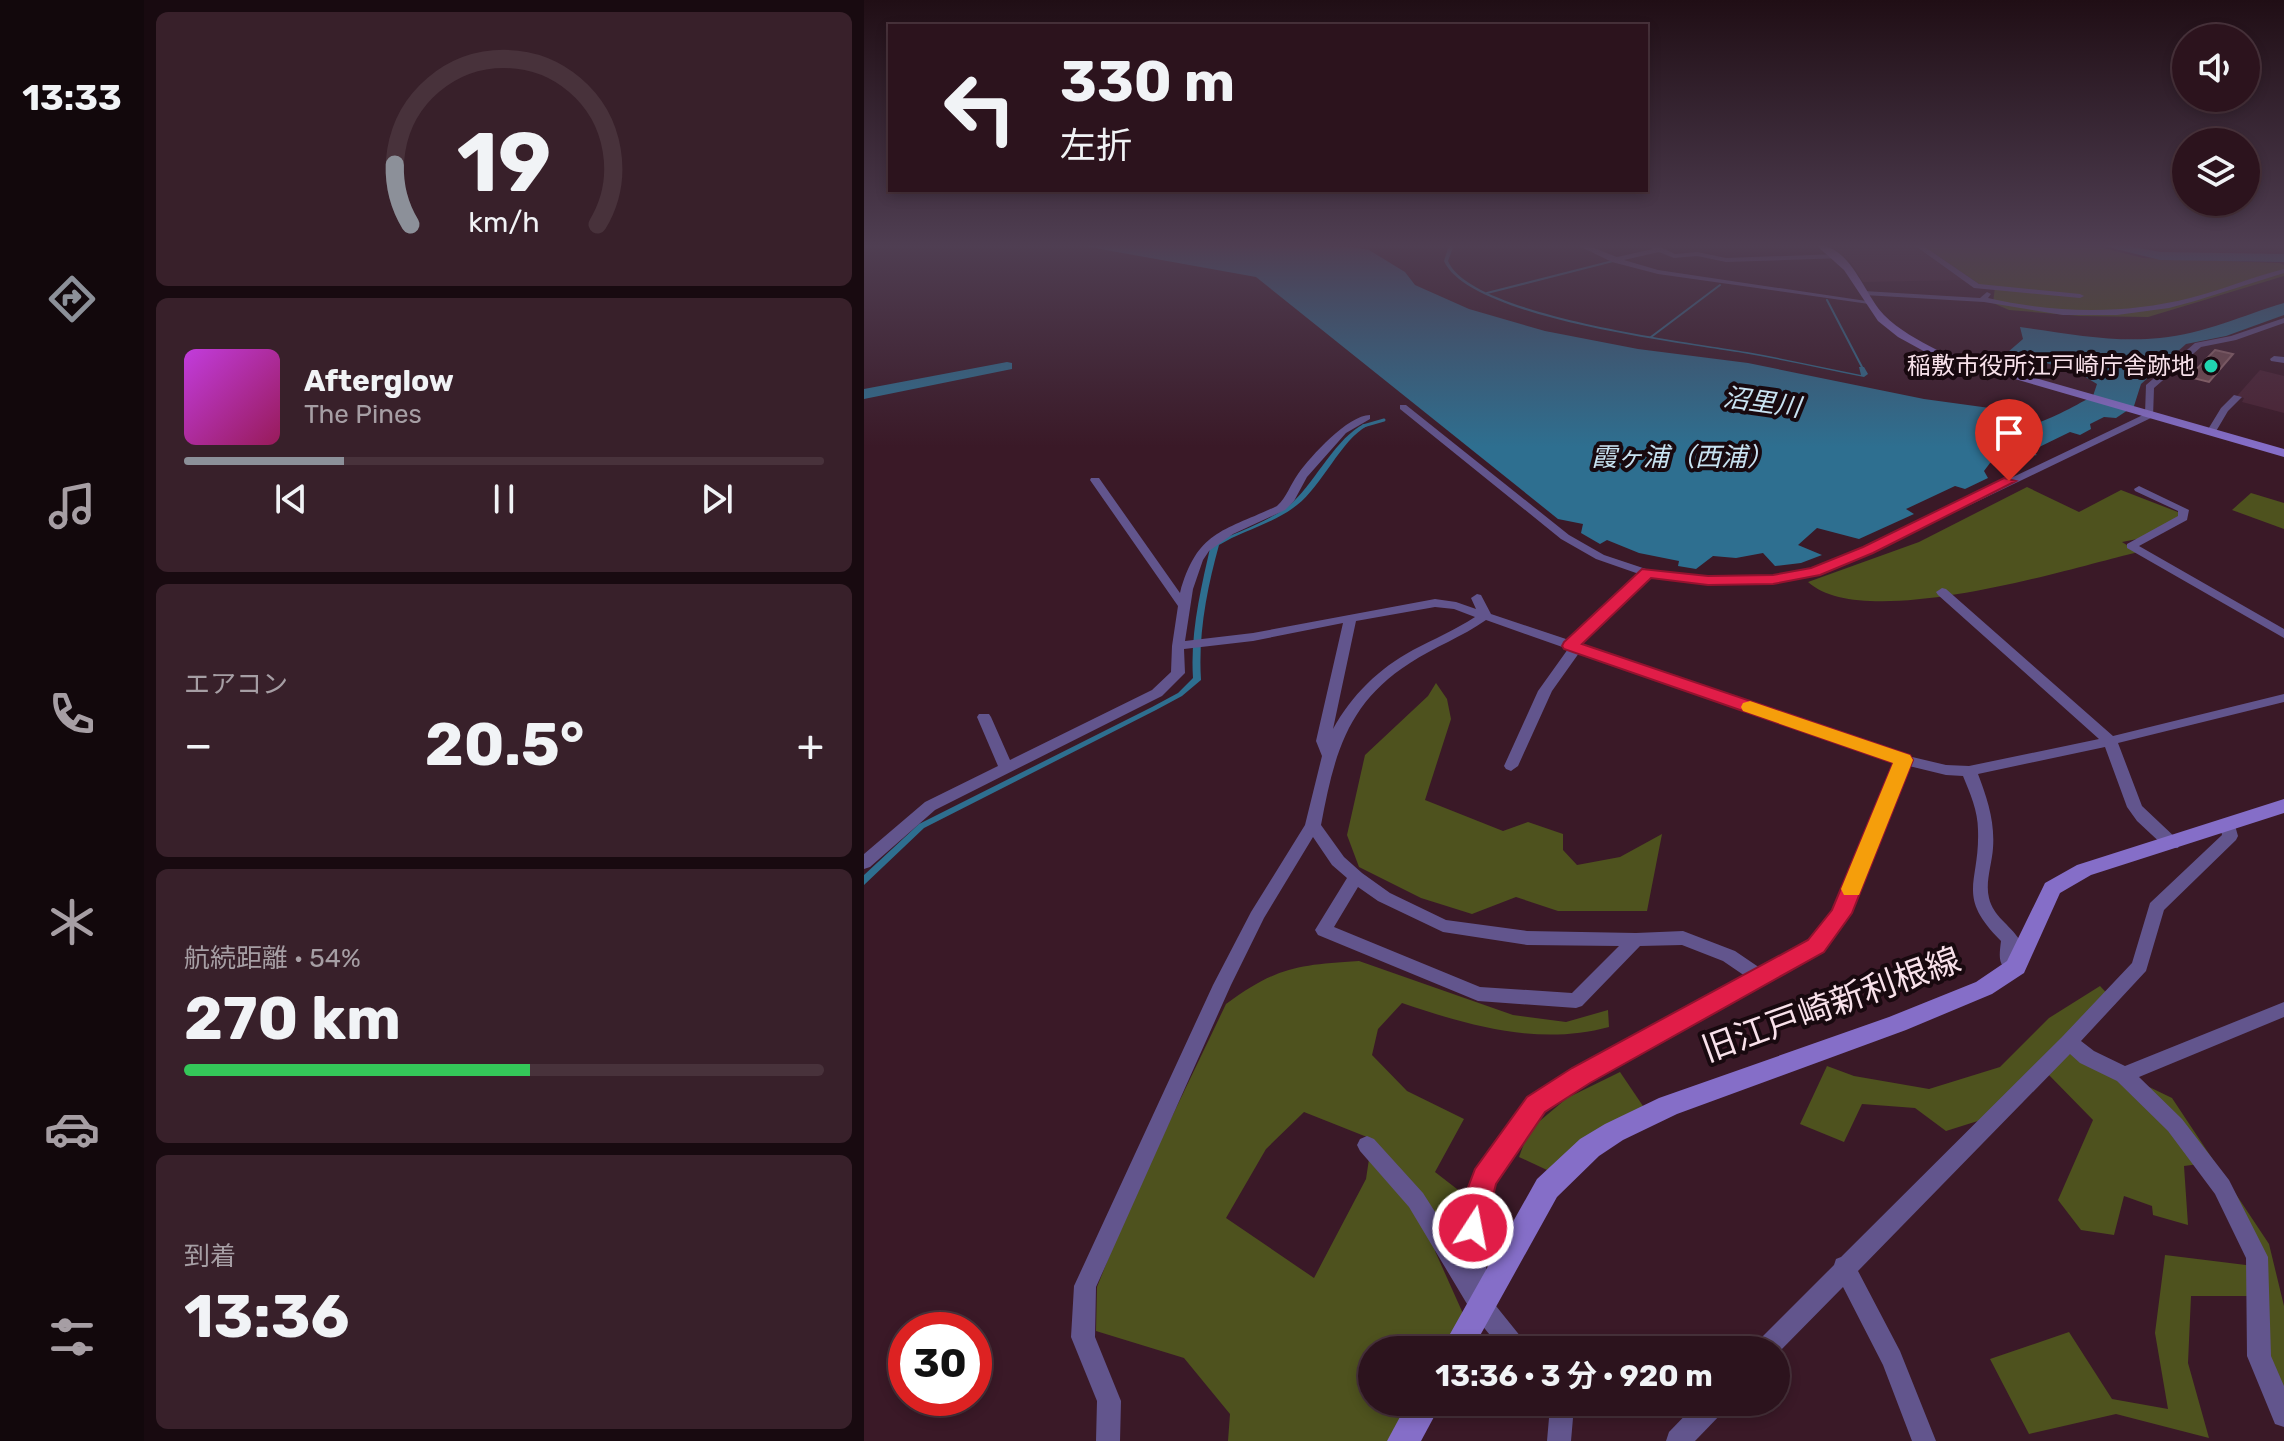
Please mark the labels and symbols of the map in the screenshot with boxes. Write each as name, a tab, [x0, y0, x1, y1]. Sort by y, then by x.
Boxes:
place label: 稲敷市役所江戸崎庁舎跡地	[1907, 352, 2195, 380]
marker: 稲敷市役所江戸崎庁舎跡地	[2202, 357, 2220, 375]
water label: 沼里川	[1721, 382, 1806, 424]
pin	[1975, 399, 2043, 481]
water label: 霞ヶ浦（西浦）	[1591, 442, 1773, 473]
street label: 旧江戸崎新利根線	[1696, 939, 1966, 1070]
position arrow	[1431, 1186, 1515, 1270]
speed limit sign: 30	[888, 1312, 992, 1416]

